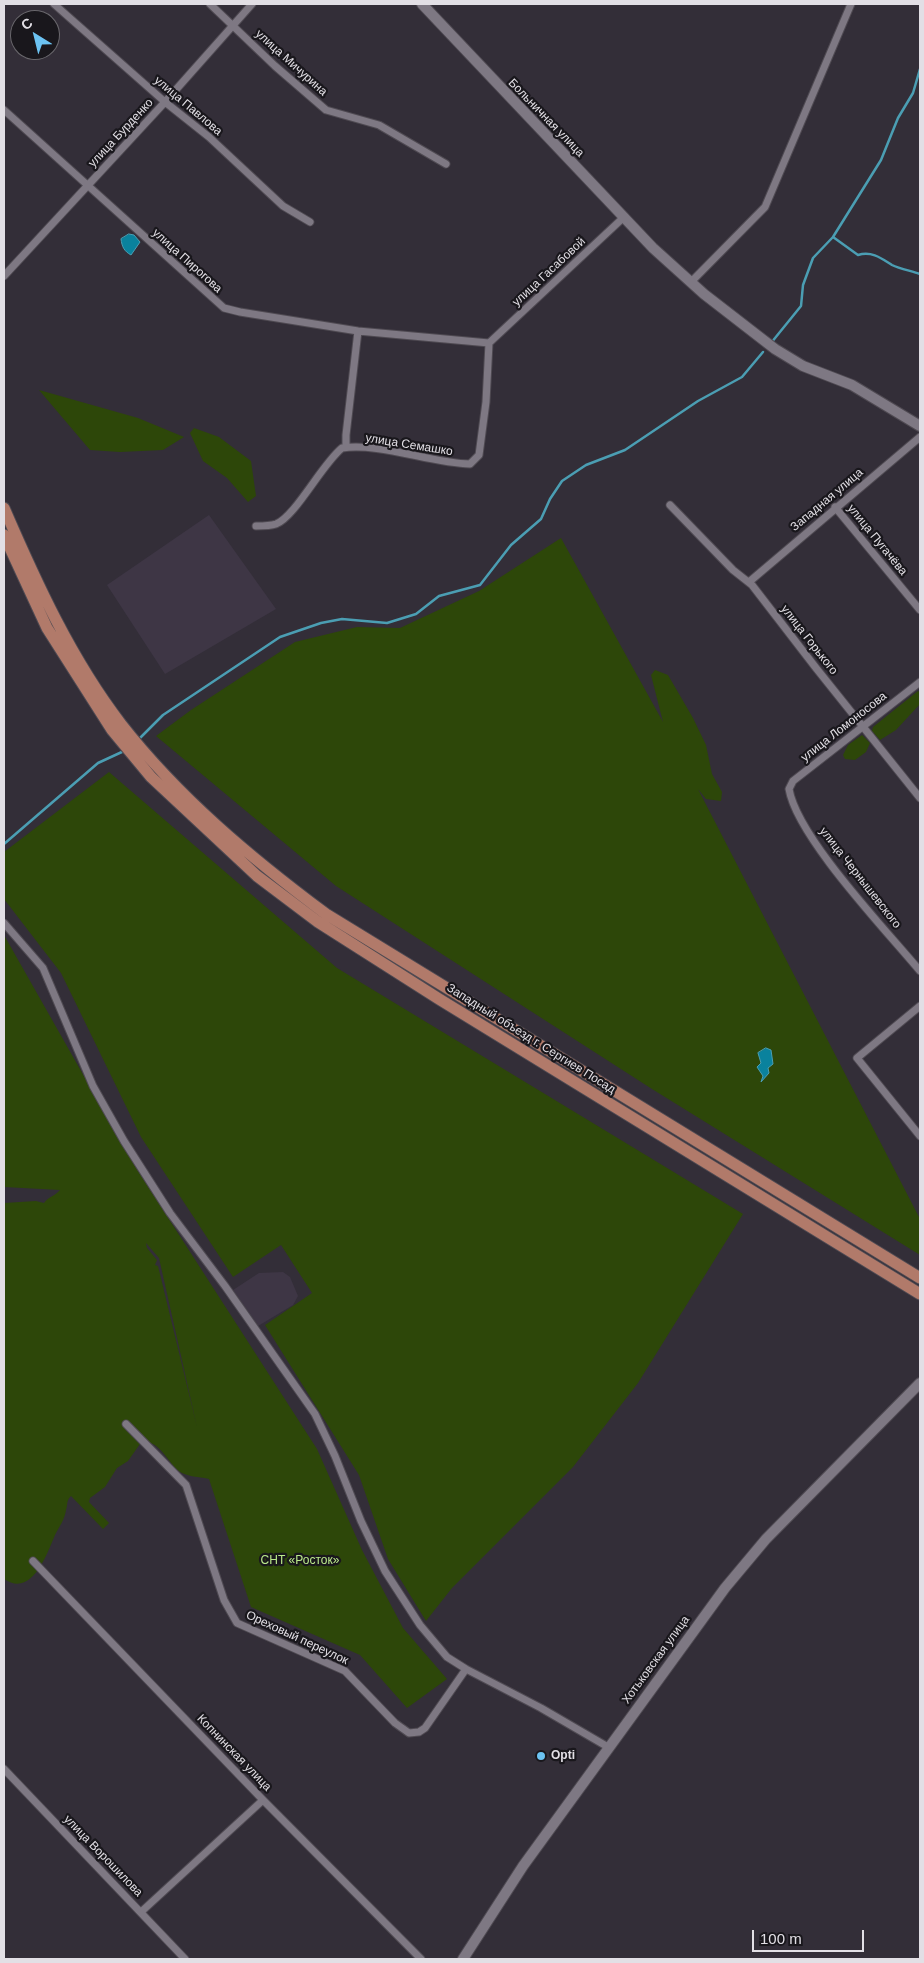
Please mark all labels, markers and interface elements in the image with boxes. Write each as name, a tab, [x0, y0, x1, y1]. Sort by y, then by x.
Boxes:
north arrow	[10, 10, 60, 60]
text: С	[18, 14, 36, 33]
street label: улица Мичурина	[252, 27, 330, 99]
street label: улица Павлова	[151, 73, 225, 139]
street label: Больничная улица	[505, 76, 587, 160]
street label: улица Бурденко	[86, 96, 156, 170]
street label: улица Пирогова	[149, 226, 225, 296]
street label: улица Гасабовой	[509, 234, 589, 310]
street label: улица Семашко	[364, 431, 454, 459]
street label: Западная улица	[788, 465, 866, 535]
street label: улица Пугачёва	[844, 502, 910, 578]
street label: улица Горького	[777, 602, 841, 678]
street label: улица Ломоносова	[798, 689, 890, 765]
street label: улица Чернышевского	[816, 825, 904, 931]
street label: Западный объезд г. Сергиев Посад	[444, 981, 618, 1097]
park label: СНТ «Росток»	[261, 1554, 339, 1568]
street label: Ореховый переулок	[244, 1608, 350, 1668]
street label: Хотьковская улица	[619, 1613, 693, 1707]
street label: Копнинская улица	[194, 1712, 274, 1794]
place label: Opti	[551, 1749, 575, 1763]
marker: Opti	[535, 1750, 547, 1762]
street label: улица Ворошилова	[61, 1812, 145, 1900]
scale bar	[754, 1920, 866, 1952]
text: 100 m	[760, 1930, 802, 1947]

